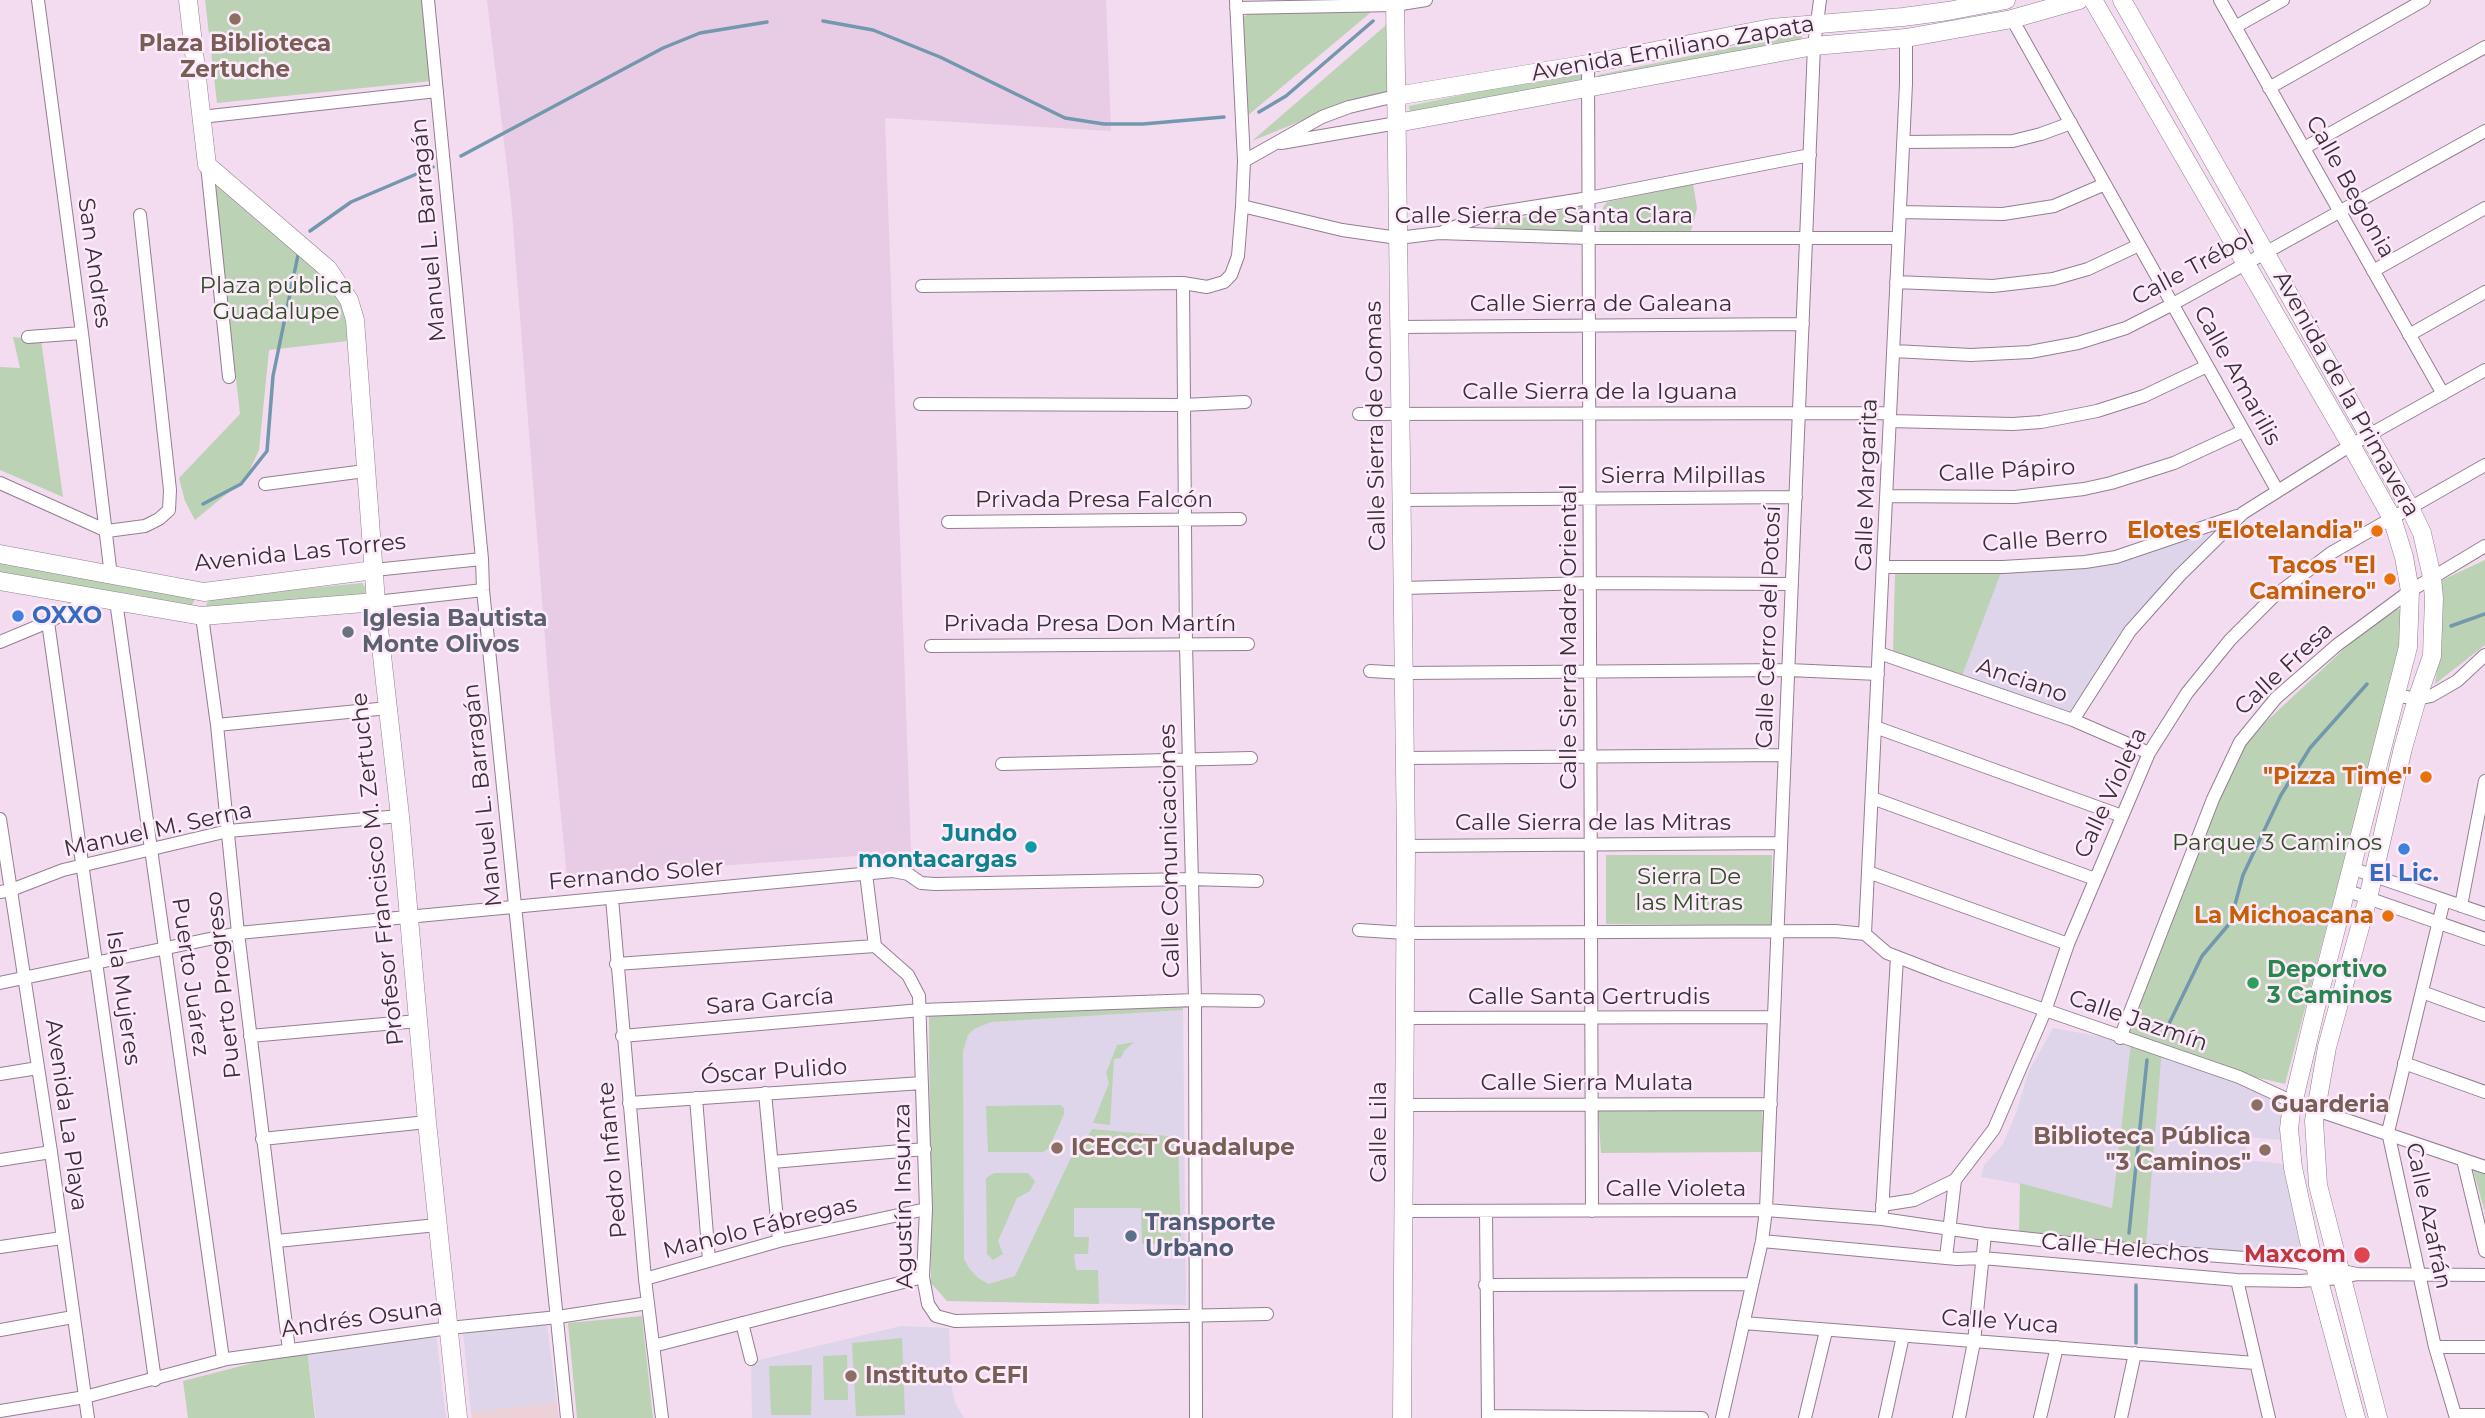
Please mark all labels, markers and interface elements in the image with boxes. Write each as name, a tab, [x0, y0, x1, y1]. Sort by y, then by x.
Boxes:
marker: Plaza Biblioteca Zertuche	[227, 11, 243, 27]
street label: Avenida Emiliano Zapata	[1529, 11, 1817, 87]
place label: Plaza Biblioteca Zertuche	[139, 30, 331, 84]
street label: Calle Begonia	[2299, 111, 2401, 263]
street label: Manuel L. Barragán	[405, 117, 453, 343]
street label: San Andres	[71, 196, 117, 330]
street label: Calle Sierra de Santa Clara	[1395, 202, 1693, 230]
street label: Calle Trébol	[2127, 224, 2259, 312]
street label: Avenida de la Primavera	[2267, 266, 2425, 522]
park label: Plaza pública Guadalupe	[199, 272, 353, 326]
street label: Calle Sierra de Galeana	[1470, 290, 1732, 318]
street label: Calle Sierra de Gomas	[1360, 301, 1392, 551]
street label: Calle Amarilis	[2187, 301, 2287, 451]
street label: Calle Sierra de la Iguana	[1462, 378, 1738, 406]
street label: Calle Margarita	[1850, 398, 1884, 572]
street label: Calle Pápiro	[1938, 454, 2076, 488]
street label: Sierra Milpillas	[1601, 462, 1765, 490]
street label: Calle Sierra Madre Oriental	[1555, 484, 1583, 790]
street label: Privada Presa Falcón	[975, 486, 1213, 514]
street label: Calle Cerro del Potosí	[1751, 505, 1787, 749]
place label: Elotes "Elotelandia"	[2127, 517, 2363, 545]
street label: Calle Berro	[1981, 522, 2109, 558]
marker: Elotes "Elotelandia"	[2369, 523, 2385, 539]
street label: Avenida Las Torres	[193, 528, 407, 578]
place label: Tacos "El Caminero"	[2249, 552, 2376, 606]
marker: Tacos "El Caminero"	[2382, 571, 2398, 587]
place label: OXXO	[32, 602, 102, 630]
place label: Iglesia Bautista Monte Olivos	[362, 605, 547, 659]
marker: OXXO	[10, 608, 26, 624]
street label: Privada Presa Don Martín	[944, 610, 1236, 638]
street label: Calle Fresa	[2229, 617, 2339, 721]
marker: Iglesia Bautista Monte Olivos	[340, 624, 356, 640]
street label: Anciano	[1973, 653, 2071, 709]
street label: Manuel L. Barragán	[458, 682, 508, 908]
street label: Profesor Francisco M. Zertuche	[346, 691, 410, 1047]
street label: Calle Violeta	[2069, 723, 2153, 863]
street label: Calle Comunicaciones	[1154, 724, 1186, 978]
place label: "Pizza Time"	[2263, 763, 2412, 791]
marker: "Pizza Time"	[2418, 769, 2434, 785]
street label: Manuel M. Serna	[61, 797, 255, 863]
street label: Calle Sierra de las Mitras	[1455, 809, 1731, 837]
place label: Jundo montacargas	[858, 820, 1017, 874]
park label: Parque 3 Caminos	[2172, 829, 2382, 857]
marker: Jundo montacargas	[1023, 839, 1039, 855]
marker: El Lic.	[2396, 841, 2412, 857]
street label: Fernando Soler	[547, 854, 725, 896]
place label: El Lic.	[2369, 860, 2439, 888]
park label: Sierra De las Mitras	[1635, 863, 1743, 917]
street label: Puerto Progreso	[200, 890, 248, 1080]
street label: Puerto Juárez	[165, 896, 215, 1058]
place label: La Michoacana	[2194, 902, 2374, 930]
marker: La Michoacana	[2380, 908, 2396, 924]
street label: Isla Mujeres	[100, 929, 146, 1067]
place label: Deportivo 3 Caminos	[2267, 956, 2392, 1010]
marker: Deportivo 3 Caminos	[2245, 975, 2261, 991]
street label: Sara García	[705, 983, 835, 1021]
street label: Calle Santa Gertrudis	[1468, 983, 1710, 1011]
street label: Calle Jazmín	[2065, 984, 2211, 1058]
street label: Avenida La Playa	[39, 1017, 93, 1213]
street label: Óscar Pulido	[700, 1053, 848, 1091]
street label: Calle Sierra Mulata	[1481, 1069, 1693, 1097]
street label: Pedro Infante	[592, 1081, 634, 1239]
street label: Calle Lila	[1365, 1081, 1393, 1183]
place label: Guarderia	[2271, 1091, 2390, 1119]
marker: Guarderia	[2249, 1097, 2265, 1113]
street label: Agustín Insunza	[889, 1103, 919, 1289]
place label: Biblioteca Pública "3 Caminos"	[2033, 1123, 2251, 1177]
place label: ICECCT Guadalupe	[1071, 1134, 1295, 1162]
marker: ICECCT Guadalupe	[1049, 1140, 1065, 1156]
street label: Calle Azafrán	[2399, 1140, 2457, 1292]
marker: Biblioteca Pública "3 Caminos"	[2257, 1142, 2273, 1158]
street label: Calle Violeta	[1606, 1175, 1746, 1203]
street label: Manolo Fábregas	[660, 1191, 860, 1265]
place label: Transporte Urbano	[1145, 1209, 1276, 1263]
marker: Transporte Urbano	[1123, 1228, 1139, 1244]
street label: Calle Helechos	[2040, 1228, 2210, 1270]
place label: Maxcom	[2244, 1241, 2346, 1269]
marker: Maxcom	[2352, 1245, 2372, 1265]
street label: Andrés Osuna	[279, 1294, 445, 1344]
street label: Calle Yuca	[1940, 1304, 2060, 1340]
place label: Instituto CEFI	[865, 1362, 1029, 1390]
marker: Instituto CEFI	[843, 1368, 859, 1384]

